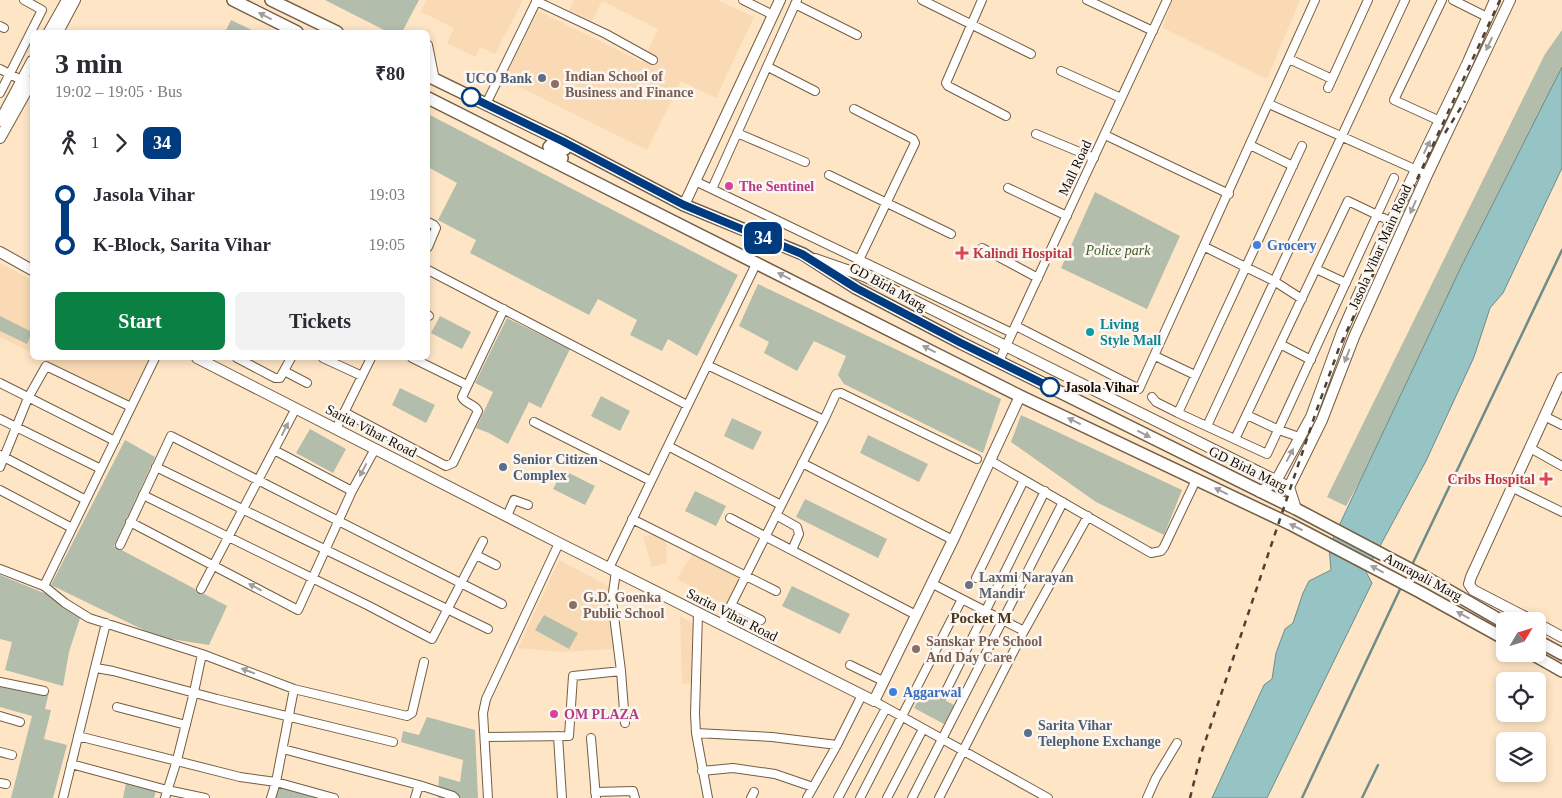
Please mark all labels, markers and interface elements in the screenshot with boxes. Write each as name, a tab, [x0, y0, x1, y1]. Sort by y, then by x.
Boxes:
one-way arrow	[258, 12, 272, 20]
one-way arrow	[1485, 37, 1493, 51]
text: 3 min	[55, 48, 123, 79]
text: ₹80	[375, 63, 405, 84]
place label: Indian School of Business and Finance	[565, 69, 693, 100]
place label: UCO Bank	[465, 71, 532, 86]
marker: UCO Bank	[536, 72, 548, 84]
marker: Indian School of Business and Finance	[549, 78, 561, 90]
text: 19:02 – 19:05 · Bus	[55, 83, 182, 100]
unlabelled marker	[461, 87, 481, 107]
icon: walk	[55, 129, 83, 157]
icon: forward	[107, 129, 135, 157]
text: 34	[153, 133, 171, 153]
text: 1	[91, 134, 99, 151]
street label: Mall Road	[1056, 138, 1094, 198]
one-way arrow	[1423, 140, 1431, 154]
place label: The Sentinel	[739, 179, 814, 194]
marker: The Sentinel	[723, 180, 735, 192]
street label: Jasola Vihar Main Road	[1346, 182, 1414, 312]
text: Jasola Vihar	[93, 184, 195, 205]
text: 19:03	[369, 186, 405, 203]
one-way arrow	[1409, 200, 1417, 214]
line badge: 34	[740, 222, 786, 254]
text: 34	[754, 228, 772, 248]
text: K-Block, Sarita Vihar	[93, 234, 271, 255]
text: 19:05	[369, 236, 405, 253]
place label: Grocery	[1267, 238, 1317, 253]
marker: Grocery	[1251, 239, 1263, 251]
park label: Police park	[1085, 243, 1151, 258]
marker: Kalindi Hospital	[955, 246, 969, 260]
place label: Kalindi Hospital	[973, 246, 1072, 261]
street label: GD Birla Marg	[847, 260, 929, 314]
one-way arrow	[777, 272, 791, 280]
button: Start	[55, 292, 225, 350]
button: Tickets	[235, 292, 405, 350]
place label: Living Style Mall	[1100, 317, 1161, 348]
marker: Living Style Mall	[1084, 326, 1096, 338]
one-way arrow	[922, 345, 936, 353]
one-way arrow	[1343, 348, 1351, 363]
marker: Jasola Vihar	[1040, 377, 1060, 397]
place label: Jasola Vihar	[1064, 380, 1139, 395]
street label: Sarita Vihar Road	[323, 402, 419, 460]
one-way arrow	[1067, 417, 1081, 425]
one-way arrow	[281, 422, 289, 436]
one-way arrow	[1137, 430, 1151, 438]
street label: GD Birla Marg	[1206, 444, 1290, 494]
one-way arrow	[1286, 447, 1294, 462]
place label: Senior Citizen Complex	[513, 452, 598, 483]
marker: Senior Citizen Complex	[497, 461, 509, 473]
one-way arrow	[359, 463, 367, 477]
place label: Cribs Hospital	[1447, 472, 1535, 487]
marker: Cribs Hospital	[1539, 472, 1553, 486]
one-way arrow	[1214, 487, 1228, 495]
one-way arrow	[1289, 523, 1303, 531]
street label: Amrapali Marg	[1381, 550, 1465, 604]
one-way arrow	[1370, 565, 1385, 573]
place label: Laxmi Narayan Mandir	[979, 570, 1074, 601]
marker: Laxmi Narayan Mandir	[963, 579, 975, 591]
one-way arrow	[249, 583, 262, 592]
street label: Sarita Vihar Road	[684, 586, 780, 644]
place label: G.D. Goenka Public School	[583, 590, 664, 621]
marker: G.D. Goenka Public School	[567, 599, 579, 611]
district label: Pocket M	[950, 610, 1012, 626]
one-way arrow	[1456, 611, 1470, 619]
north arrow	[1496, 612, 1546, 662]
map controls	[1496, 612, 1546, 782]
place label: Sanskar Pre School And Day Care	[926, 634, 1042, 665]
marker: Sanskar Pre School And Day Care	[910, 643, 922, 655]
one-way arrow	[241, 667, 255, 675]
button: locate	[1496, 672, 1546, 722]
place label: Aggarwal	[903, 685, 961, 700]
marker: Aggarwal	[887, 686, 899, 698]
place label: OM PLAZA	[564, 707, 640, 722]
marker: OM PLAZA	[548, 708, 560, 720]
place label: Sarita Vihar Telephone Exchange	[1038, 718, 1161, 749]
marker: Sarita Vihar Telephone Exchange	[1022, 727, 1034, 739]
button: layers	[1496, 732, 1546, 782]

